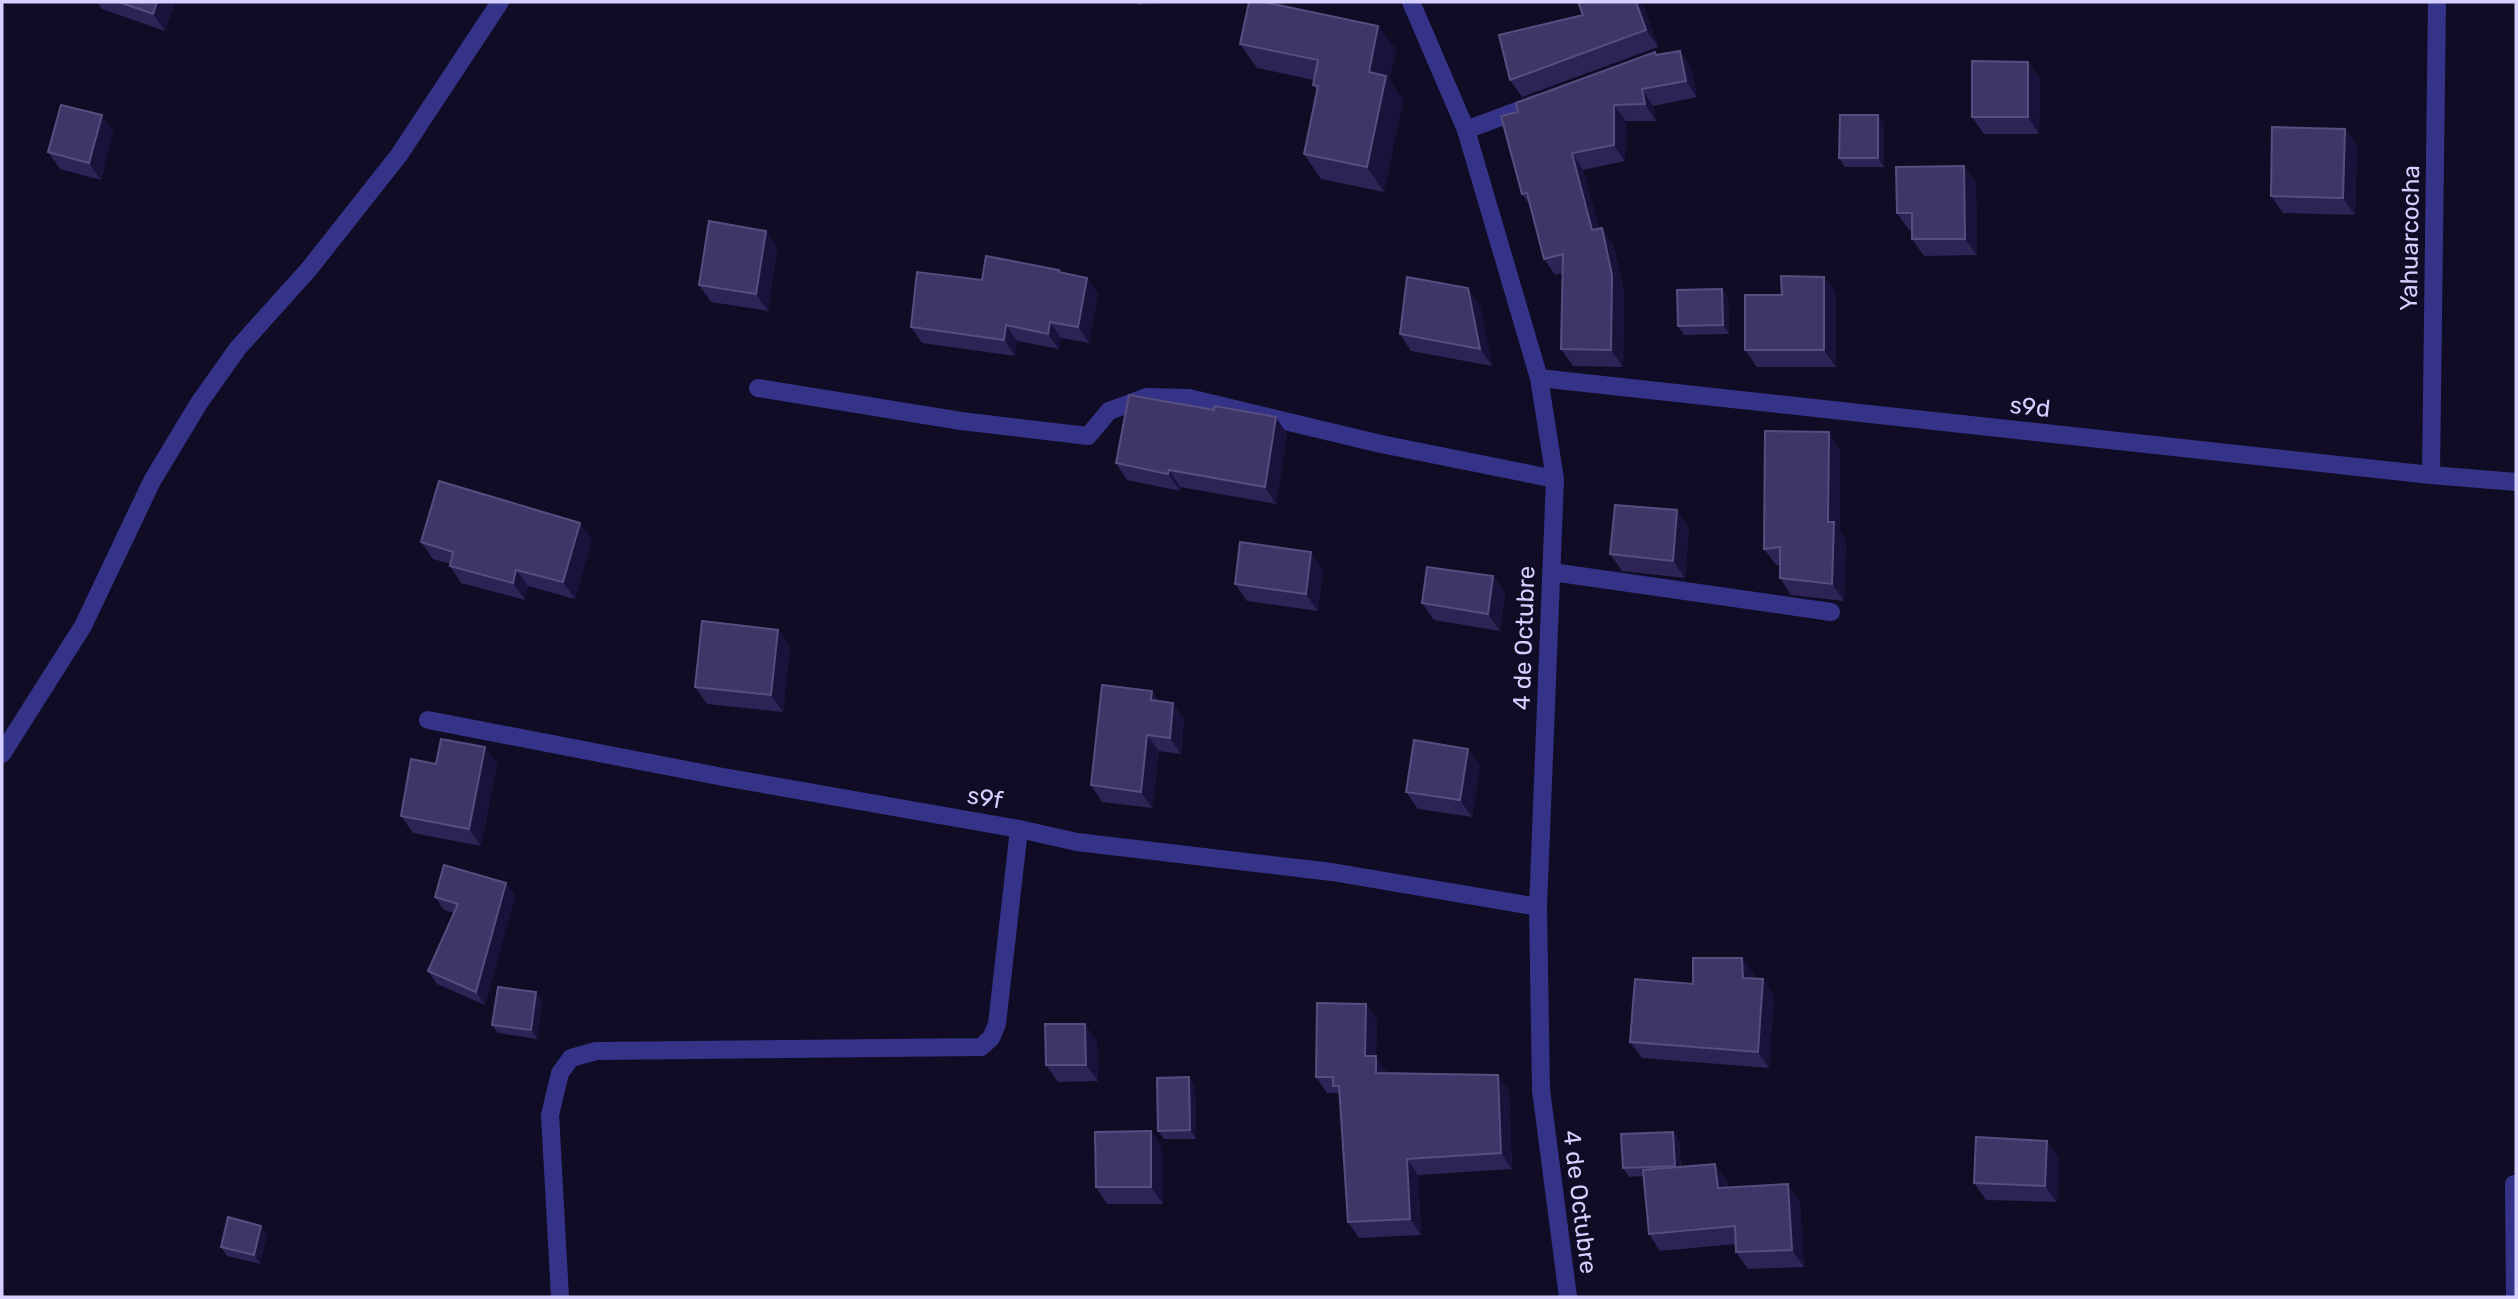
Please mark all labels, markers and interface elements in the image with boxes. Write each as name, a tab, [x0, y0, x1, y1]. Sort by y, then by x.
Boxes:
street label: Yahuarcocha	[2395, 165, 2425, 311]
street label: s9d	[2008, 391, 2052, 423]
street label: 4 de Octubre	[1507, 565, 1541, 711]
street label: s9f	[965, 781, 1006, 815]
street label: 4 de Octubre	[1557, 1129, 1603, 1275]

